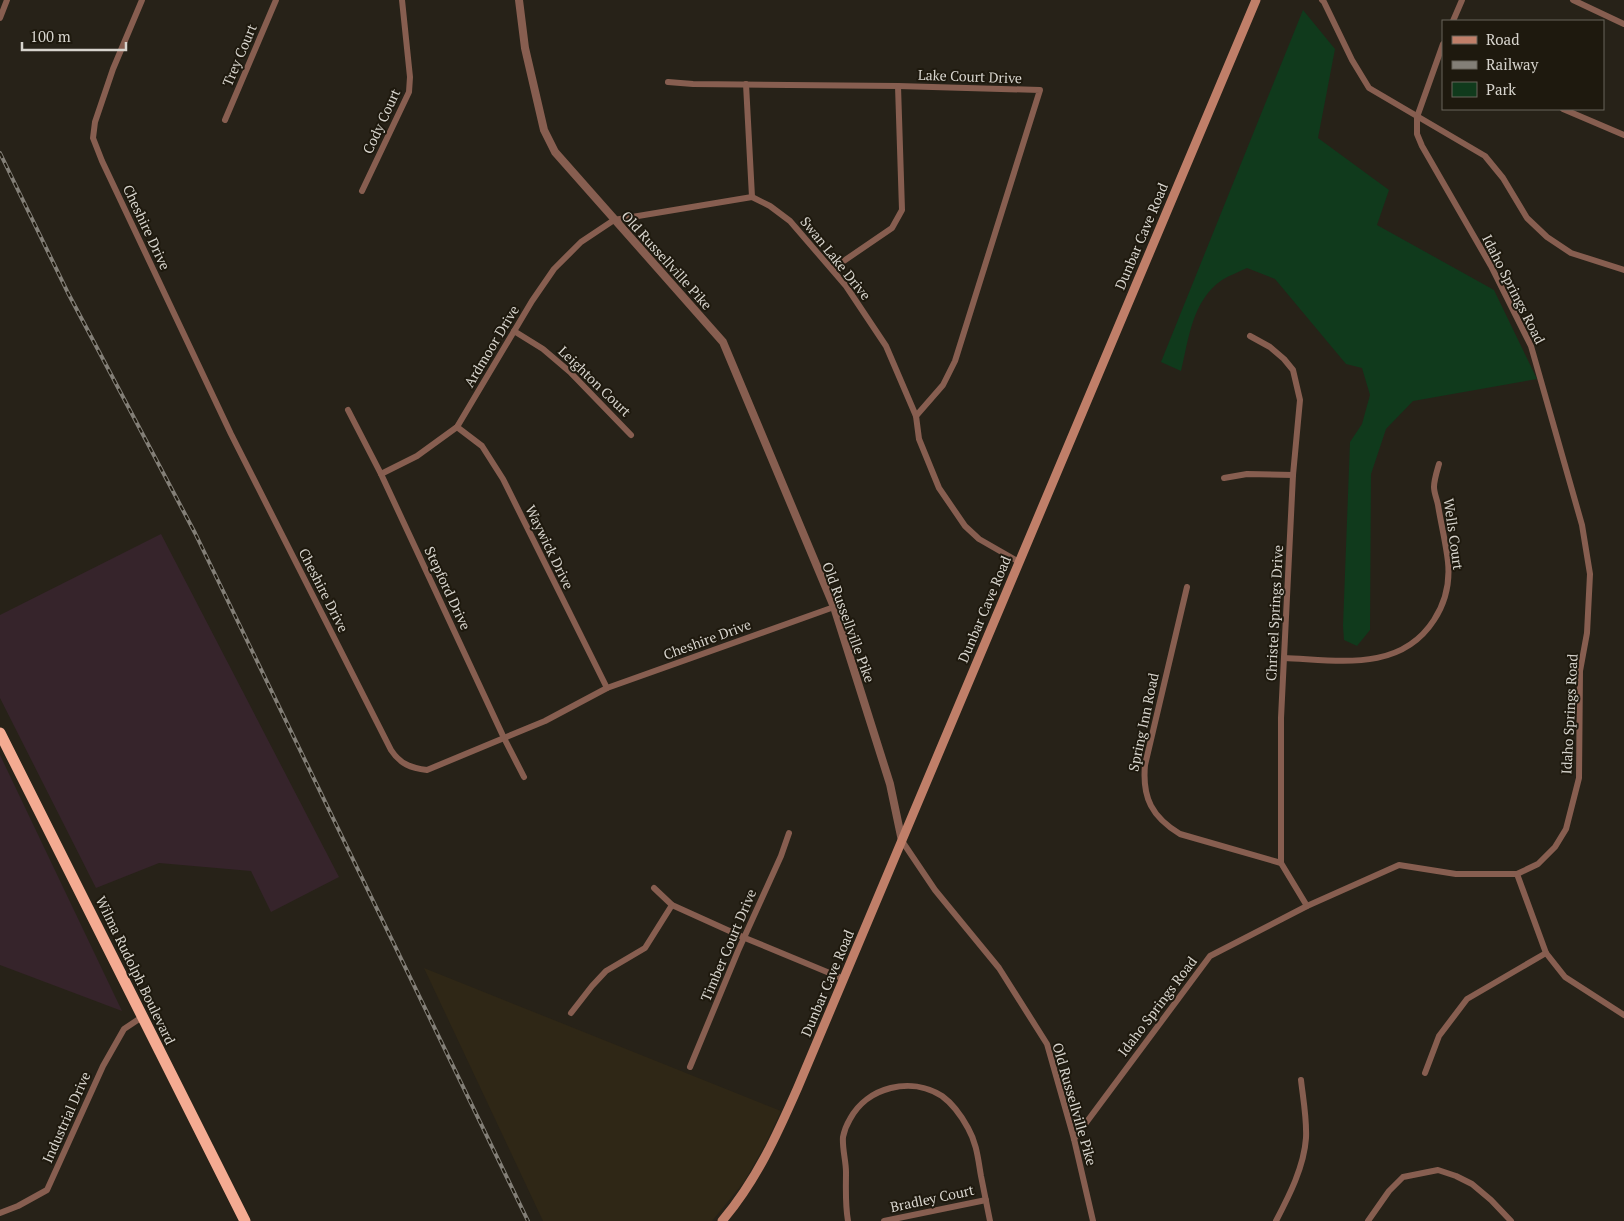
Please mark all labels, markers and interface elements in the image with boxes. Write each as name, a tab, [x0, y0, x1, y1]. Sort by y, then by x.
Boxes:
scale bar	[22, 20, 126, 52]
street label: Trey Court	[217, 20, 261, 89]
legend	[1442, 20, 1604, 110]
text: 100 m	[30, 26, 71, 46]
text: Road	[1486, 29, 1519, 49]
text: Railway	[1486, 54, 1539, 74]
street label: Lake Court Drive	[918, 65, 1022, 87]
text: Park	[1486, 79, 1516, 99]
street label: Cody Court	[358, 85, 405, 157]
street label: Dunbar Cave Road	[1110, 179, 1172, 292]
street label: Cheshire Drive	[119, 181, 175, 273]
street label: Old Russellville Pike	[617, 206, 717, 314]
street label: Swan Lake Drive	[796, 212, 876, 304]
street label: Idaho Springs Road	[1478, 231, 1550, 347]
street label: Ardmoor Drive	[459, 301, 523, 391]
street label: Leighton Court	[555, 341, 636, 421]
street label: Wells Court	[1440, 497, 1469, 572]
street label: Waywick Drive	[521, 502, 579, 592]
street label: Stepford Drive	[420, 543, 476, 633]
street label: Christel Springs Drive	[1261, 544, 1287, 682]
street label: Cheshire Drive	[295, 545, 353, 635]
street label: Dunbar Cave Road	[953, 552, 1015, 665]
street label: Old Russellville Pike	[818, 559, 880, 685]
street label: Cheshire Drive	[661, 614, 753, 664]
street label: Idaho Springs Road	[1556, 653, 1582, 775]
street label: Spring Inn Road	[1123, 671, 1163, 773]
street label: Timber Court Drive	[696, 886, 760, 1004]
street label: Wilma Rudolph Boulevard	[92, 893, 180, 1048]
street label: Dunbar Cave Road	[796, 926, 858, 1039]
street label: Idaho Springs Road	[1113, 952, 1201, 1060]
street label: Old Russellville Pike	[1048, 1040, 1102, 1168]
street label: Industrial Drive	[37, 1068, 95, 1166]
street label: Bradley Court	[888, 1180, 976, 1216]

